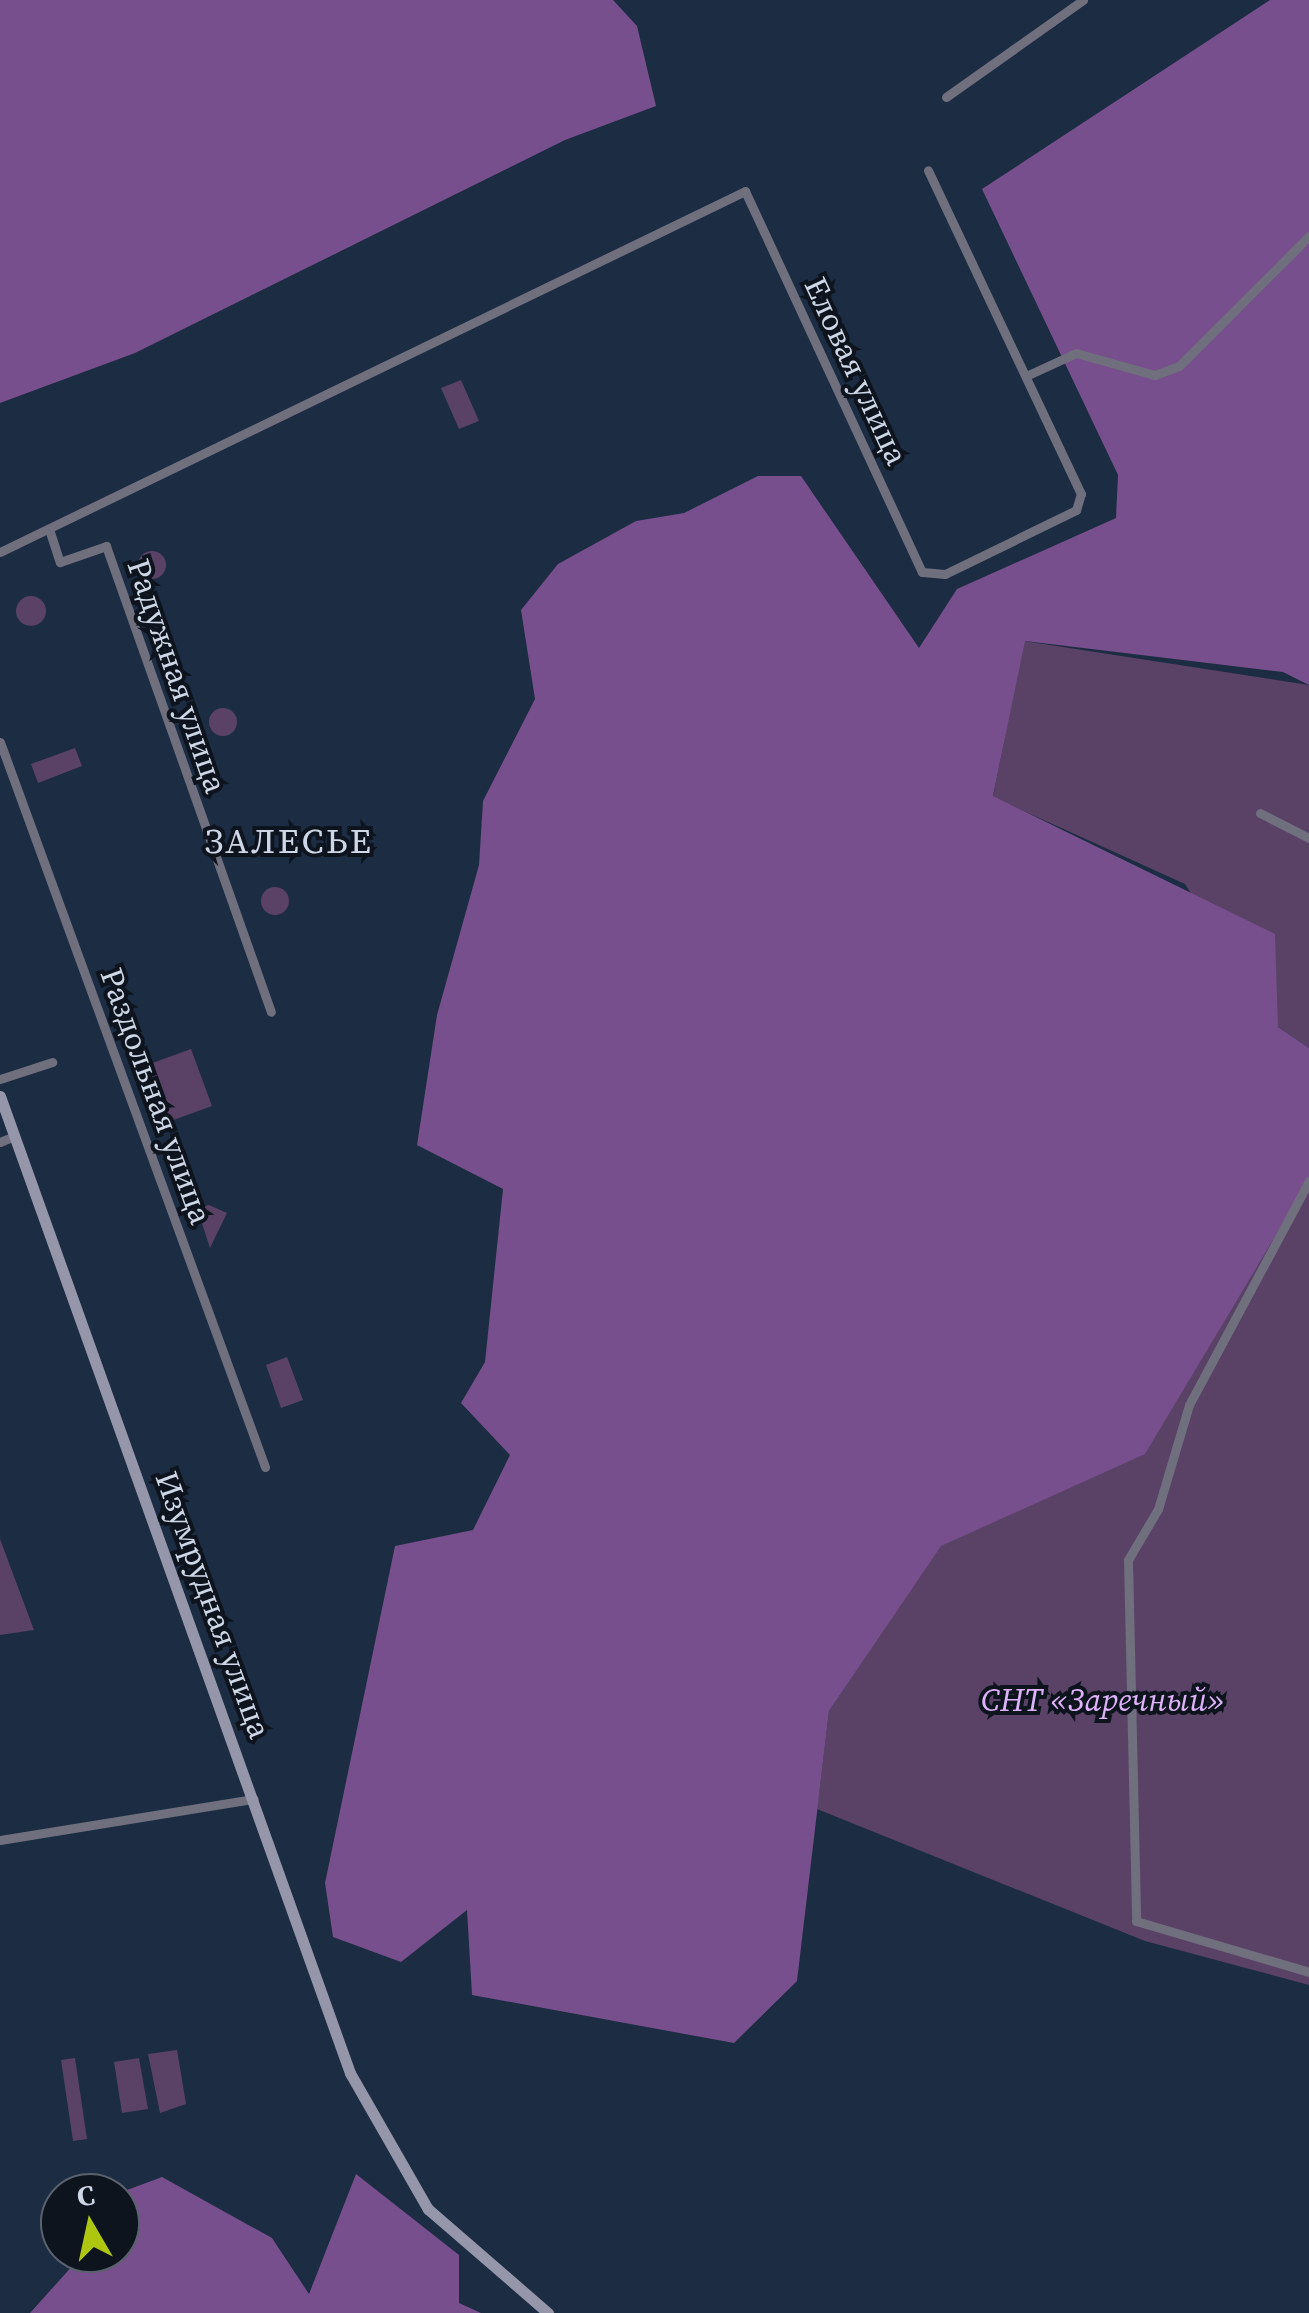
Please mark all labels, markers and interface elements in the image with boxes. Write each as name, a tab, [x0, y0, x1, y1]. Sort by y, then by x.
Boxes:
street label: Еловая улица	[796, 271, 916, 471]
street label: Радужная улица	[119, 554, 235, 798]
district label: ЗАЛЕСЬЕ	[205, 820, 373, 862]
street label: Раздольная улица	[92, 963, 220, 1229]
street label: Изумрудная улица	[147, 1466, 279, 1744]
park label: СНТ «Заречный»	[981, 1681, 1225, 1719]
north arrow	[40, 2173, 140, 2273]
text: С	[74, 2175, 97, 2215]

